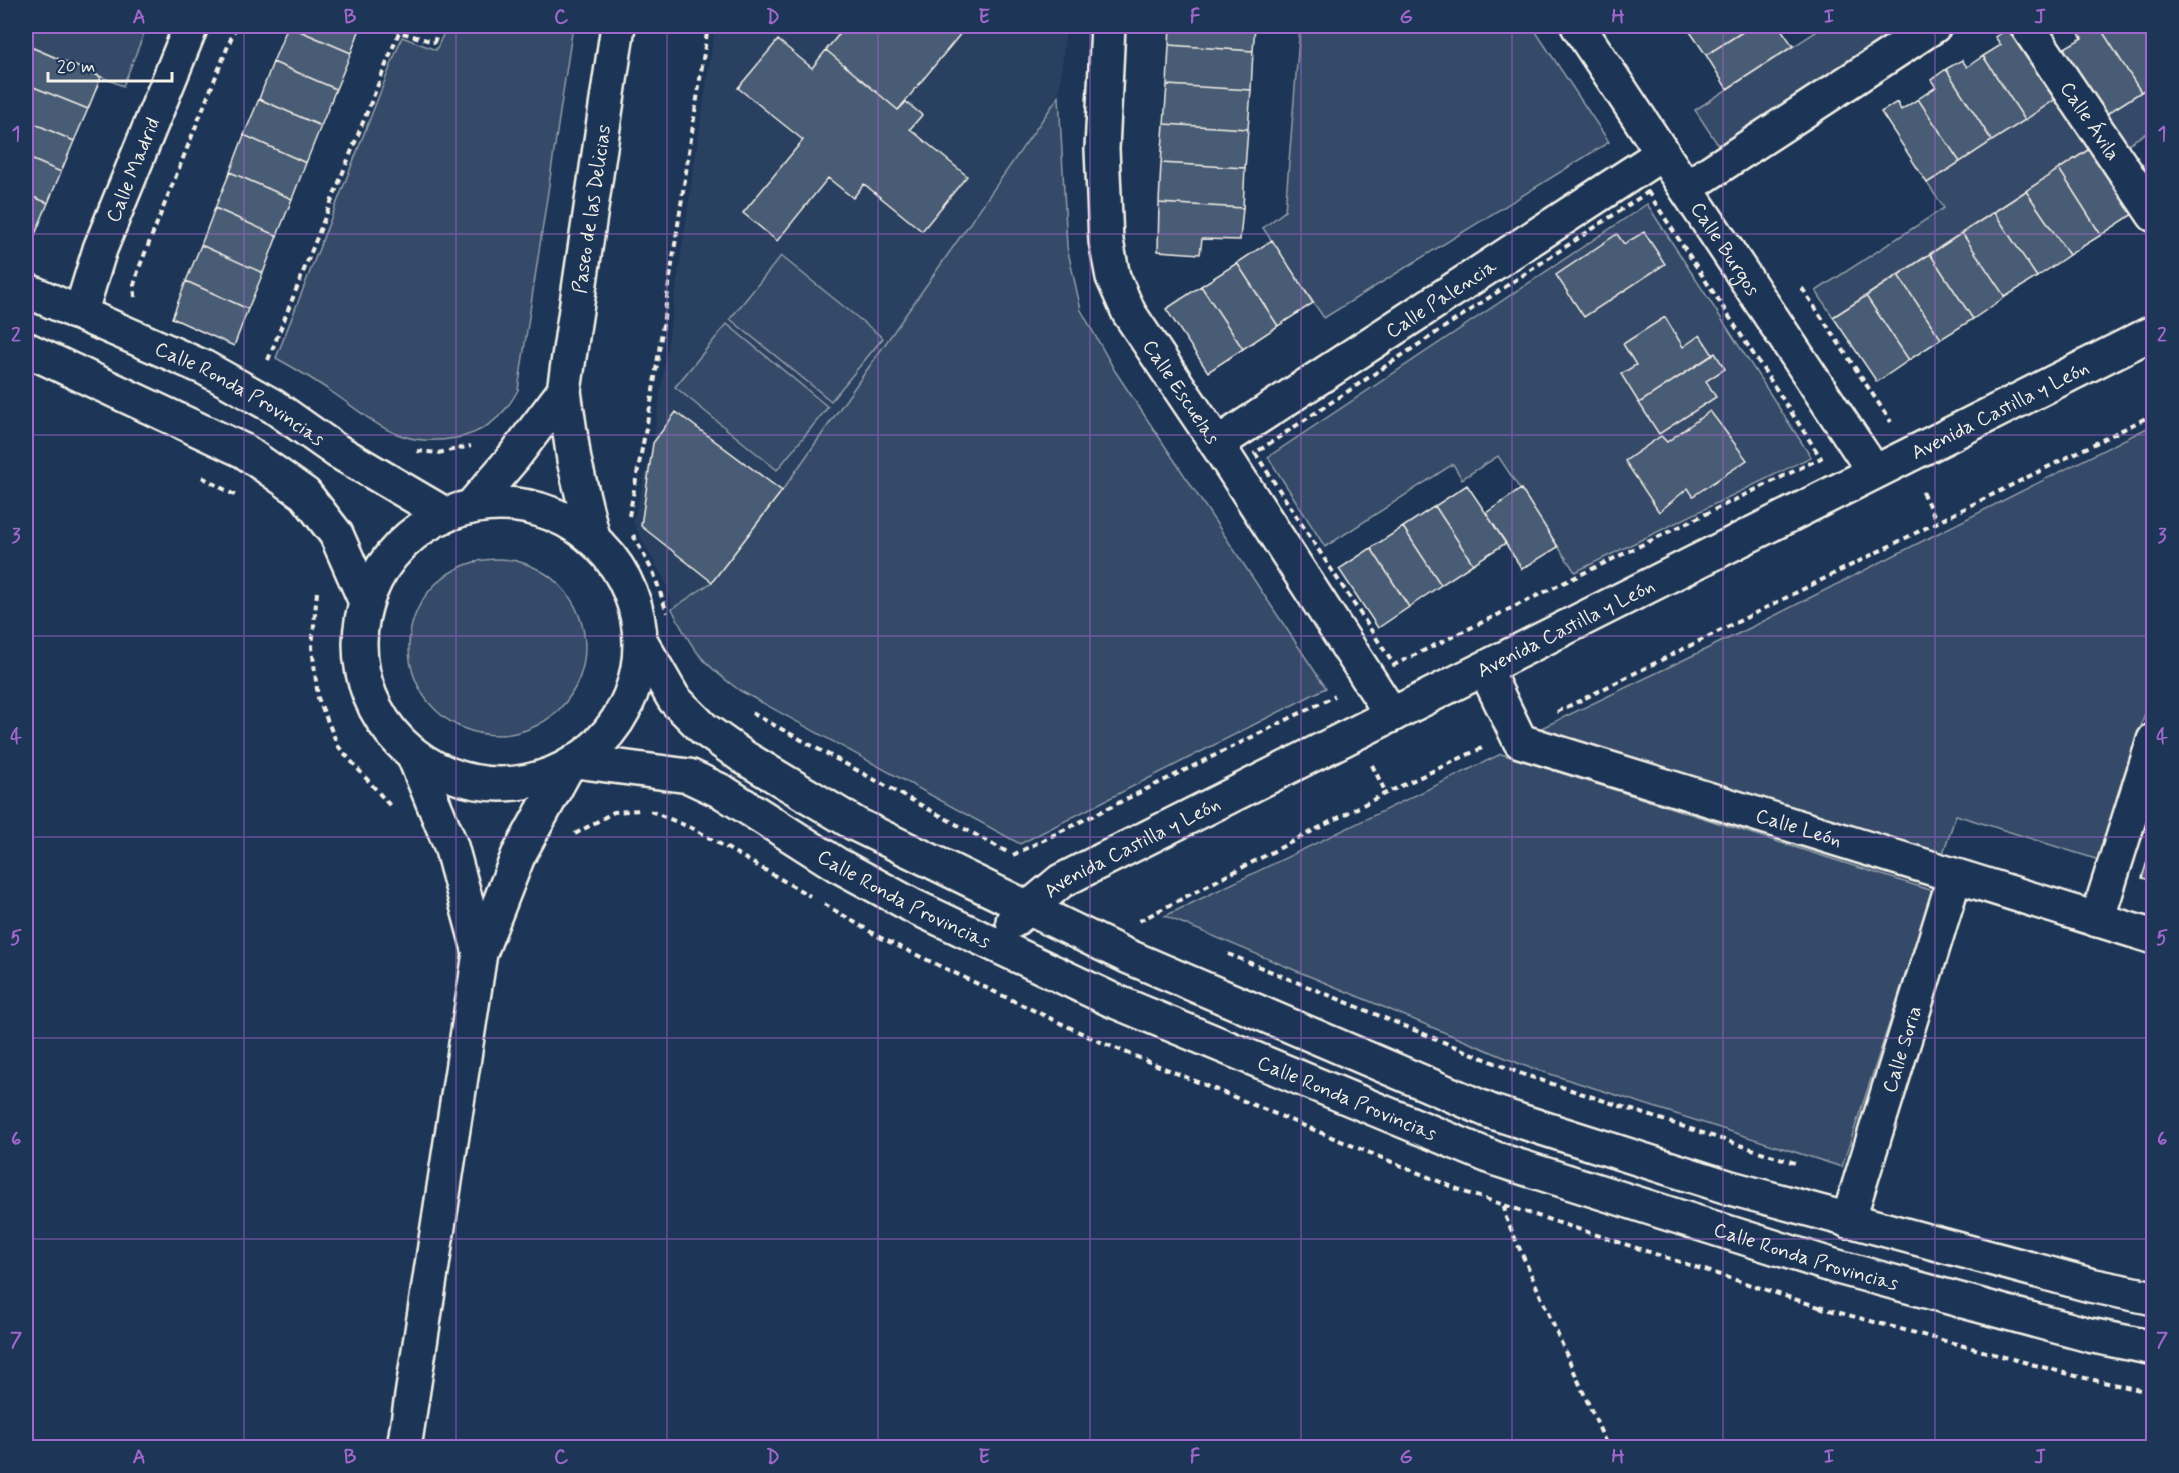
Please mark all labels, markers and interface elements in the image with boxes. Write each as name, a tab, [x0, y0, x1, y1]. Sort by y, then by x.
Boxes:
text: A	[132, 4, 146, 31]
text: B	[344, 4, 357, 31]
text: C	[554, 4, 569, 31]
text: D	[766, 4, 780, 31]
text: E	[978, 4, 990, 31]
text: F	[1190, 4, 1201, 31]
text: G	[1399, 4, 1413, 31]
text: H	[1611, 4, 1625, 31]
text: I	[1824, 4, 1834, 31]
text: J	[2034, 4, 2046, 31]
scale bar	[48, 45, 172, 83]
text: 20 m	[57, 55, 95, 79]
street label: Calle Ávila	[2053, 77, 2126, 166]
street label: Calle Madrid	[100, 114, 167, 227]
text: 1	[12, 121, 20, 148]
text: 1	[2158, 121, 2166, 148]
street label: Paseo de las Delicias	[567, 123, 618, 295]
street label: Calle Burgos	[1684, 197, 1766, 302]
street label: Calle Palencia	[1381, 253, 1503, 345]
text: 2	[11, 322, 21, 349]
text: 2	[2157, 322, 2167, 349]
street label: Calle Escuelas	[1136, 335, 1226, 450]
street label: Calle Ronda Provincias	[150, 336, 330, 453]
street label: Avenida Castilla y León	[1907, 355, 2094, 467]
text: 3	[11, 523, 21, 550]
text: 3	[2157, 523, 2167, 550]
street label: Avenida Castilla y León	[1473, 573, 1660, 685]
text: 4	[10, 724, 22, 751]
text: 4	[2156, 724, 2168, 751]
street label: Avenida Castilla y León	[1038, 791, 1225, 905]
street label: Calle León	[1752, 803, 1845, 855]
street label: Calle Ronda Provincias	[812, 843, 995, 956]
text: 5	[10, 925, 22, 952]
text: 5	[2156, 925, 2168, 952]
street label: Calle Soria	[1877, 1003, 1929, 1096]
street label: Calle Ronda Provincias	[1253, 1050, 1441, 1148]
text: 6	[11, 1126, 21, 1153]
text: 6	[2157, 1126, 2167, 1153]
street label: Calle Ronda Provincias	[1710, 1217, 1901, 1298]
text: 7	[10, 1327, 22, 1354]
text: 7	[2156, 1327, 2168, 1354]
text: A	[132, 1444, 146, 1471]
text: B	[344, 1444, 357, 1471]
text: C	[554, 1444, 569, 1471]
text: D	[766, 1444, 780, 1471]
text: E	[978, 1444, 990, 1471]
text: F	[1190, 1444, 1201, 1471]
text: G	[1399, 1444, 1413, 1471]
text: H	[1611, 1444, 1625, 1471]
text: I	[1824, 1444, 1834, 1471]
text: J	[2034, 1444, 2046, 1471]

